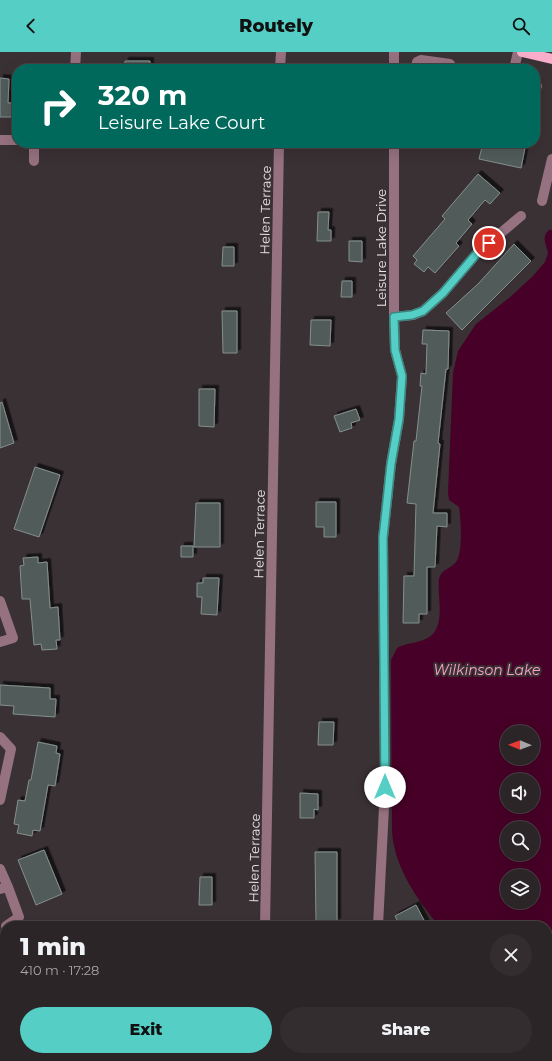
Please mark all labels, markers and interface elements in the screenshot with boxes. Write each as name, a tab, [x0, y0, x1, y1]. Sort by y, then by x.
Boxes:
icon: back	[20, 15, 42, 37]
text: Routely	[239, 15, 313, 37]
icon: search	[510, 15, 532, 37]
text: 320 m	[98, 78, 187, 112]
icon: right	[32, 80, 84, 132]
text: Leisure Lake Court	[98, 112, 265, 134]
street label: Helen Terrace	[256, 165, 274, 255]
street label: Leisure Lake Drive	[373, 189, 389, 307]
pin	[472, 226, 506, 260]
icon: arrive	[478, 232, 500, 254]
street label: Helen Terrace	[250, 489, 268, 579]
water label: Wilkinson Lake	[434, 661, 540, 679]
north arrow	[500, 725, 540, 765]
map controls	[500, 725, 540, 909]
position arrow	[364, 766, 406, 808]
button: sound	[500, 773, 540, 813]
street label: Helen Terrace	[245, 813, 263, 903]
button: search	[500, 821, 540, 861]
button: layers	[500, 869, 540, 909]
text: 1 min	[20, 932, 86, 961]
button: close	[490, 934, 532, 976]
text: 410 m · 17:28	[20, 962, 99, 978]
button: Exit	[20, 1007, 272, 1053]
button: Share	[280, 1007, 532, 1053]

